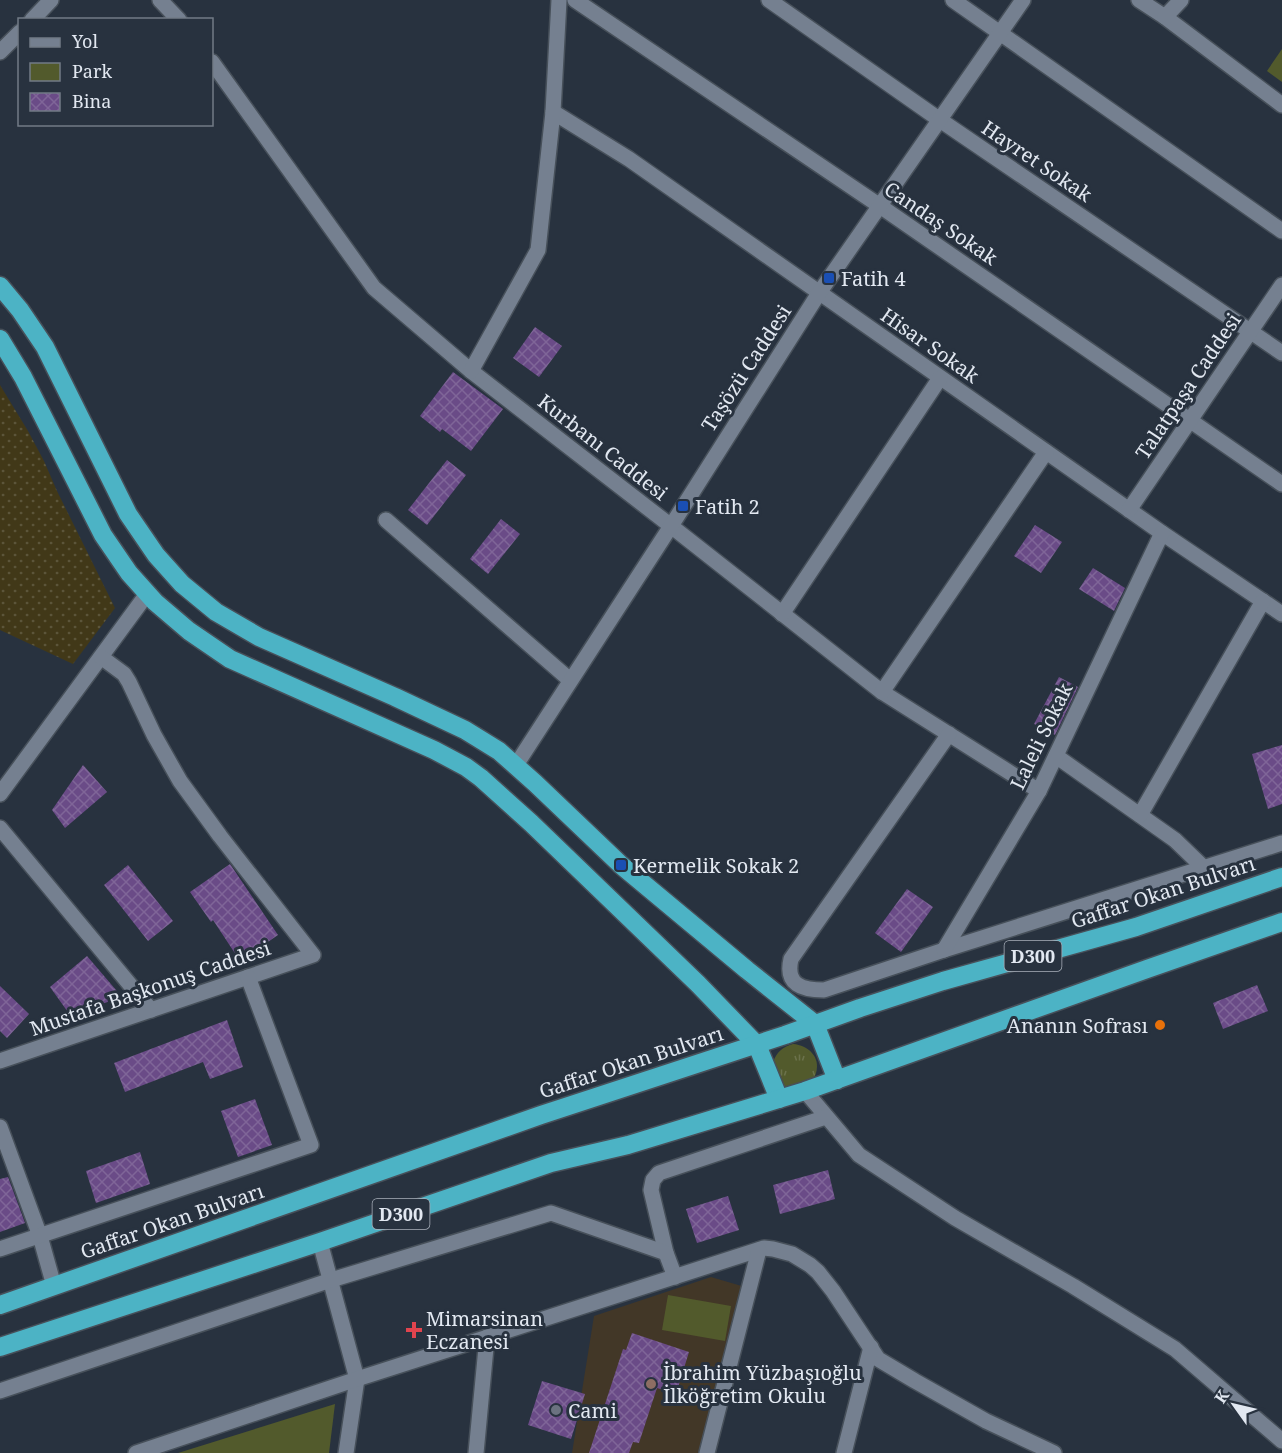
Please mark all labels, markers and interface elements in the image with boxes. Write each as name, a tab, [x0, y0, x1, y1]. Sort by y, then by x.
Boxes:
legend	[18, 18, 213, 126]
text: Yol	[71, 29, 98, 53]
text: Park	[72, 59, 112, 83]
text: Bina	[72, 89, 111, 113]
street label: Hayret Sokak	[977, 114, 1098, 208]
street label: Candaş Sokak	[879, 175, 1003, 271]
place label: Fatih 4	[841, 265, 906, 292]
marker: Fatih 4	[822, 271, 836, 285]
street label: Taşözü Caddesi	[695, 299, 797, 437]
street label: Hisar Sokak	[875, 301, 985, 389]
street label: Talatpaşa Caddesi	[1129, 307, 1247, 464]
street label: Kurbanı Caddesi	[532, 388, 674, 507]
place label: Fatih 2	[695, 493, 760, 520]
marker: Fatih 2	[676, 499, 690, 513]
street label: Laleli Sokak	[1004, 678, 1079, 794]
street label: Gaffar Okan Bulvarı	[1067, 849, 1259, 935]
place label: Kermelik Sokak 2	[633, 852, 799, 879]
marker: Kermelik Sokak 2	[614, 858, 628, 872]
street label: Mustafa Başkonuş Caddesi	[26, 934, 274, 1042]
road number: D300	[1004, 941, 1062, 971]
place label: Ananın Sofrası	[1007, 1012, 1149, 1039]
marker: Ananın Sofrası	[1153, 1018, 1167, 1032]
street label: Gaffar Okan Bulvarı	[535, 1019, 727, 1105]
street label: Gaffar Okan Bulvarı	[77, 1177, 268, 1265]
road number: D300	[372, 1199, 430, 1229]
place label: Mimarsinan Eczanesi	[426, 1305, 543, 1355]
marker: Mimarsinan Eczanesi	[407, 1323, 421, 1337]
place label: İbrahim Yüzbaşıoğlu İlköğretim Okulu	[663, 1359, 862, 1409]
north arrow	[1204, 1375, 1264, 1435]
marker: İbrahim Yüzbaşıoğlu İlköğretim Okulu	[644, 1377, 658, 1391]
text: K	[1209, 1385, 1234, 1408]
place label: Cami	[568, 1397, 617, 1424]
marker: Cami	[549, 1403, 563, 1417]

